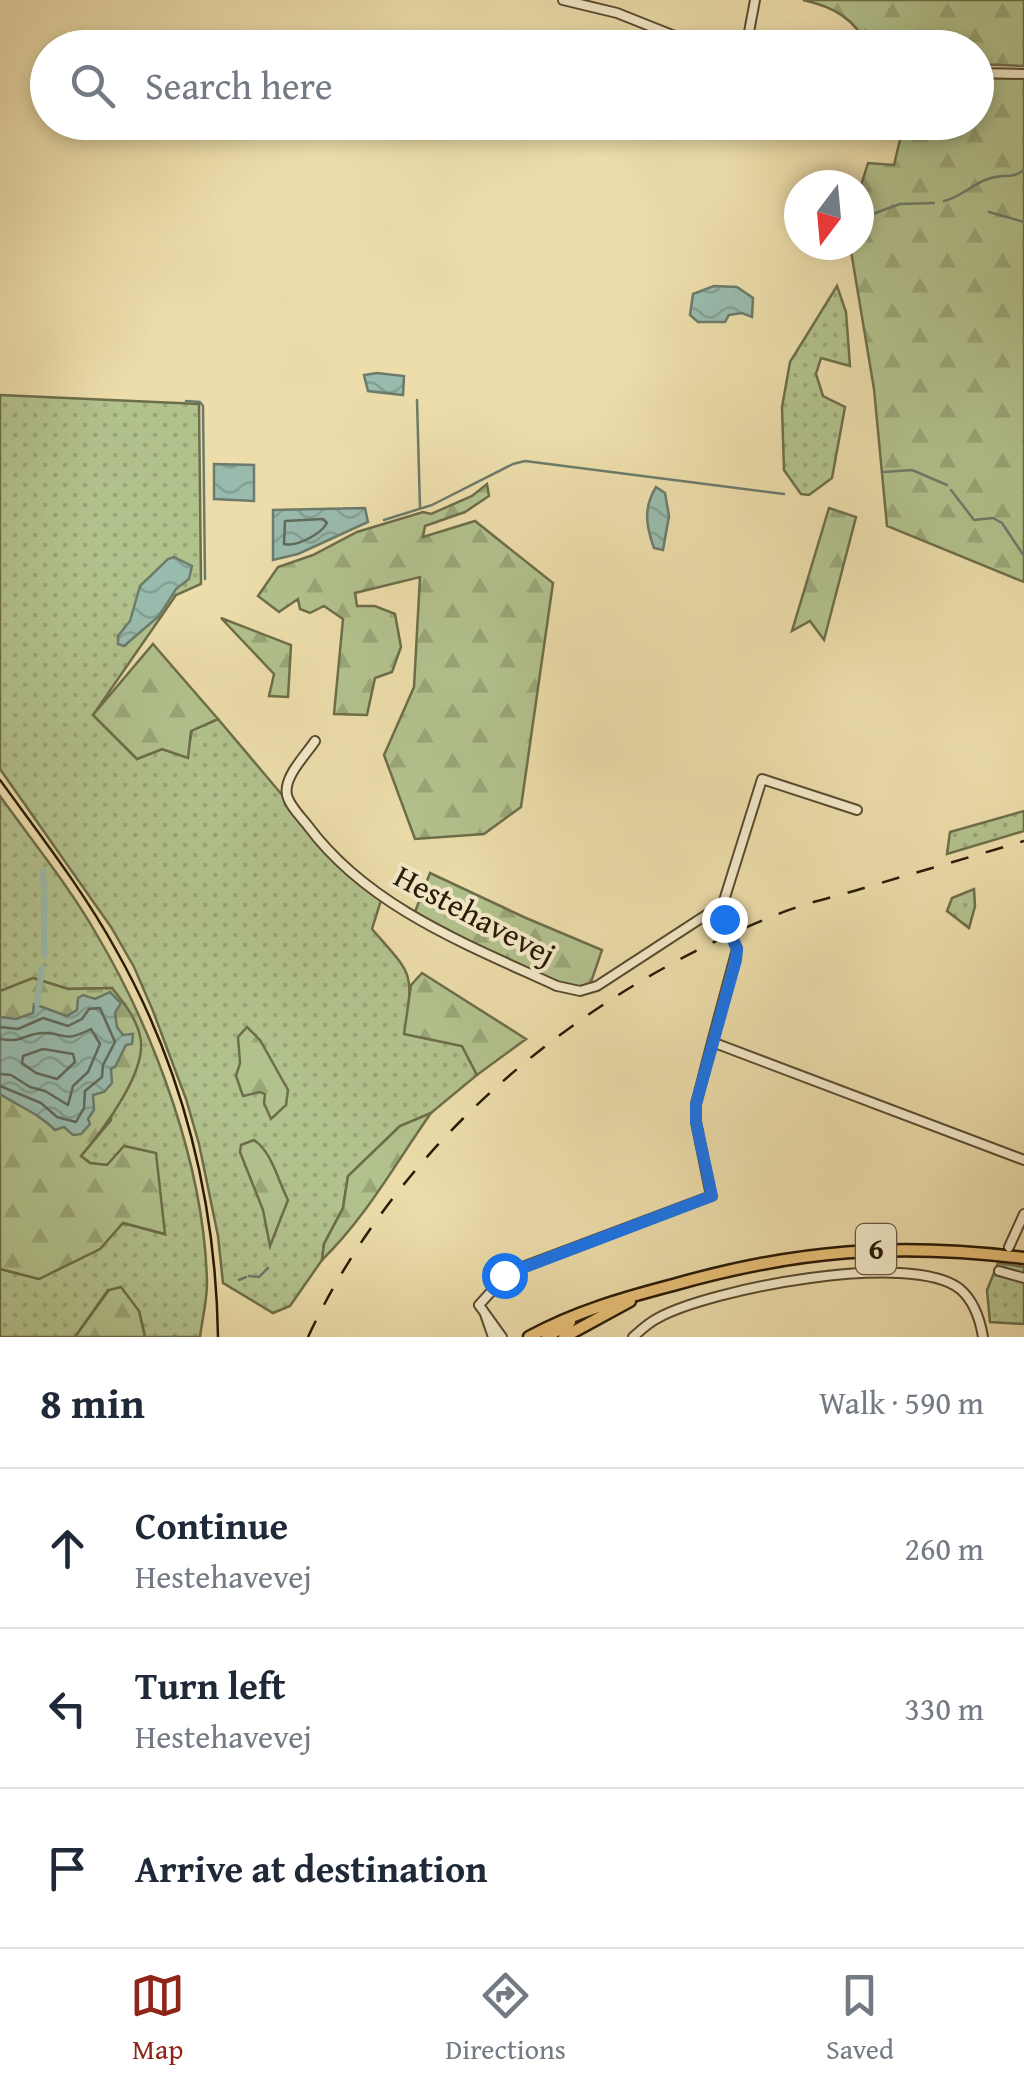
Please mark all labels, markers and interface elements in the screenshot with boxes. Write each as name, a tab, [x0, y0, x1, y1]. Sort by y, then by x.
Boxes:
search box	[30, 30, 994, 140]
text: Search here	[145, 57, 333, 113]
icon: search	[65, 58, 120, 113]
north arrow	[784, 170, 874, 260]
street label: Hestehavevej	[386, 852, 564, 977]
route end	[702, 897, 748, 943]
road number: 6	[856, 1224, 896, 1274]
route start	[482, 1253, 528, 1299]
text: 8 min	[40, 1372, 145, 1433]
text: Walk · 590 m	[819, 1379, 984, 1426]
text: Continue	[135, 1497, 288, 1553]
icon: ahead	[40, 1521, 95, 1576]
text: 260 m	[905, 1525, 984, 1572]
text: Hestehavevej	[135, 1553, 312, 1600]
text: Turn left	[135, 1657, 286, 1713]
icon: left	[40, 1681, 95, 1736]
text: 330 m	[905, 1685, 984, 1732]
text: Hestehavevej	[135, 1713, 312, 1760]
text: Arrive at destination	[135, 1840, 488, 1896]
icon: arrive	[40, 1841, 95, 1896]
tab: Map	[130, 1968, 185, 2069]
tab: Directions	[445, 1968, 566, 2069]
tab: Saved	[826, 1968, 894, 2069]

